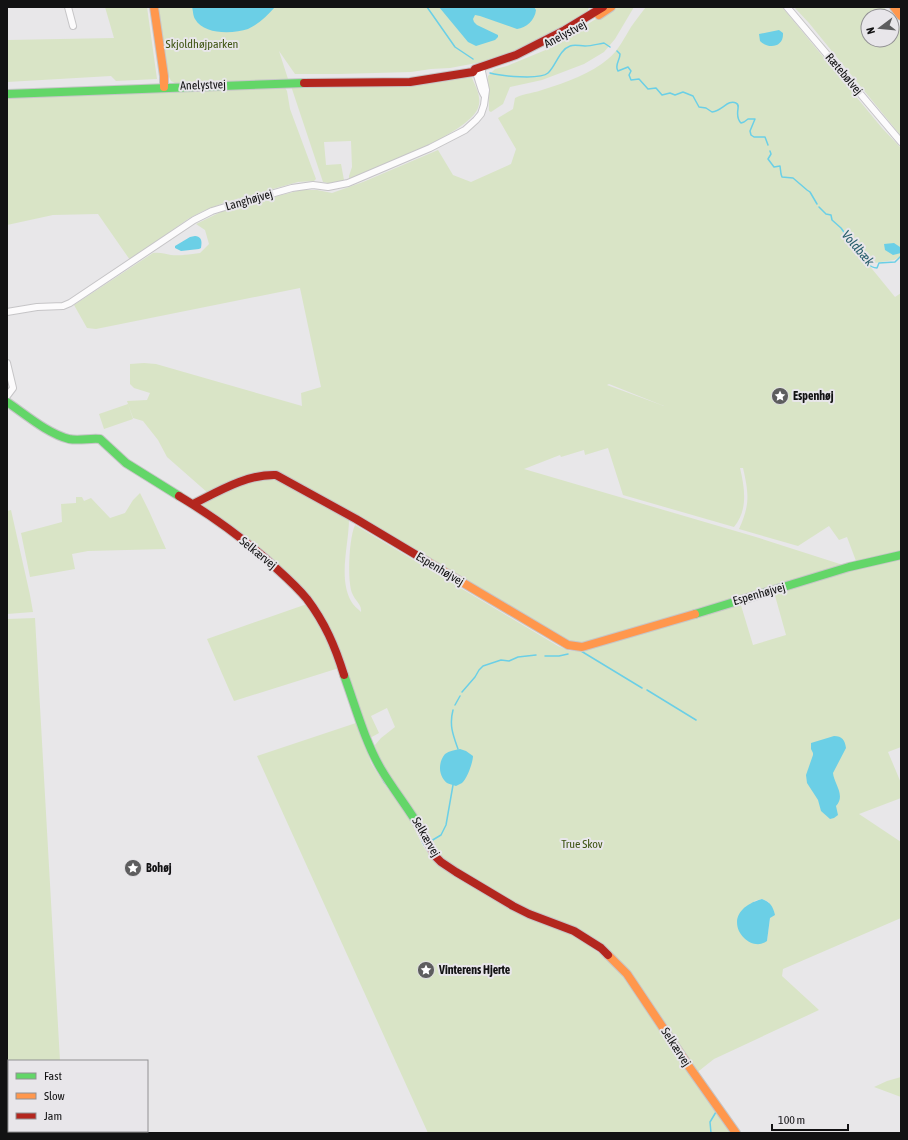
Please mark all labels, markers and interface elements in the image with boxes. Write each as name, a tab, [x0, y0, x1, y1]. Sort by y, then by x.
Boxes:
north arrow	[860, 8, 900, 48]
street label: Anelystvej	[541, 17, 589, 51]
text: N	[864, 26, 877, 36]
park label: Skjoldhøjparken	[166, 37, 238, 51]
street label: Rætebølvej	[823, 50, 865, 98]
street label: Anelystvej	[180, 77, 226, 93]
street label: Langhøjvej	[224, 187, 274, 213]
water label: Voldbæk	[839, 227, 878, 269]
place icon: Espenhøj	[770, 386, 790, 406]
place label: Espenhøj	[793, 389, 834, 403]
street label: Selkærvej	[237, 534, 279, 572]
street label: Espenhøjvej	[413, 549, 467, 589]
street label: Espenhøjvej	[731, 580, 787, 608]
street label: Selkærvej	[409, 815, 443, 859]
park label: True Skov	[561, 837, 603, 851]
place icon: Bohøj	[123, 858, 143, 878]
place label: Bohøj	[146, 861, 172, 875]
place icon: Vinterens Hjerte	[416, 960, 436, 980]
place label: Vinterens Hjerte	[438, 963, 511, 977]
street label: Selkærvej	[658, 1025, 694, 1069]
legend	[8, 1060, 148, 1132]
text: Fast	[44, 1069, 62, 1083]
text: Slow	[44, 1089, 65, 1103]
scale bar	[772, 1106, 848, 1132]
text: Jam	[44, 1109, 62, 1123]
text: 100 m	[778, 1113, 805, 1127]

